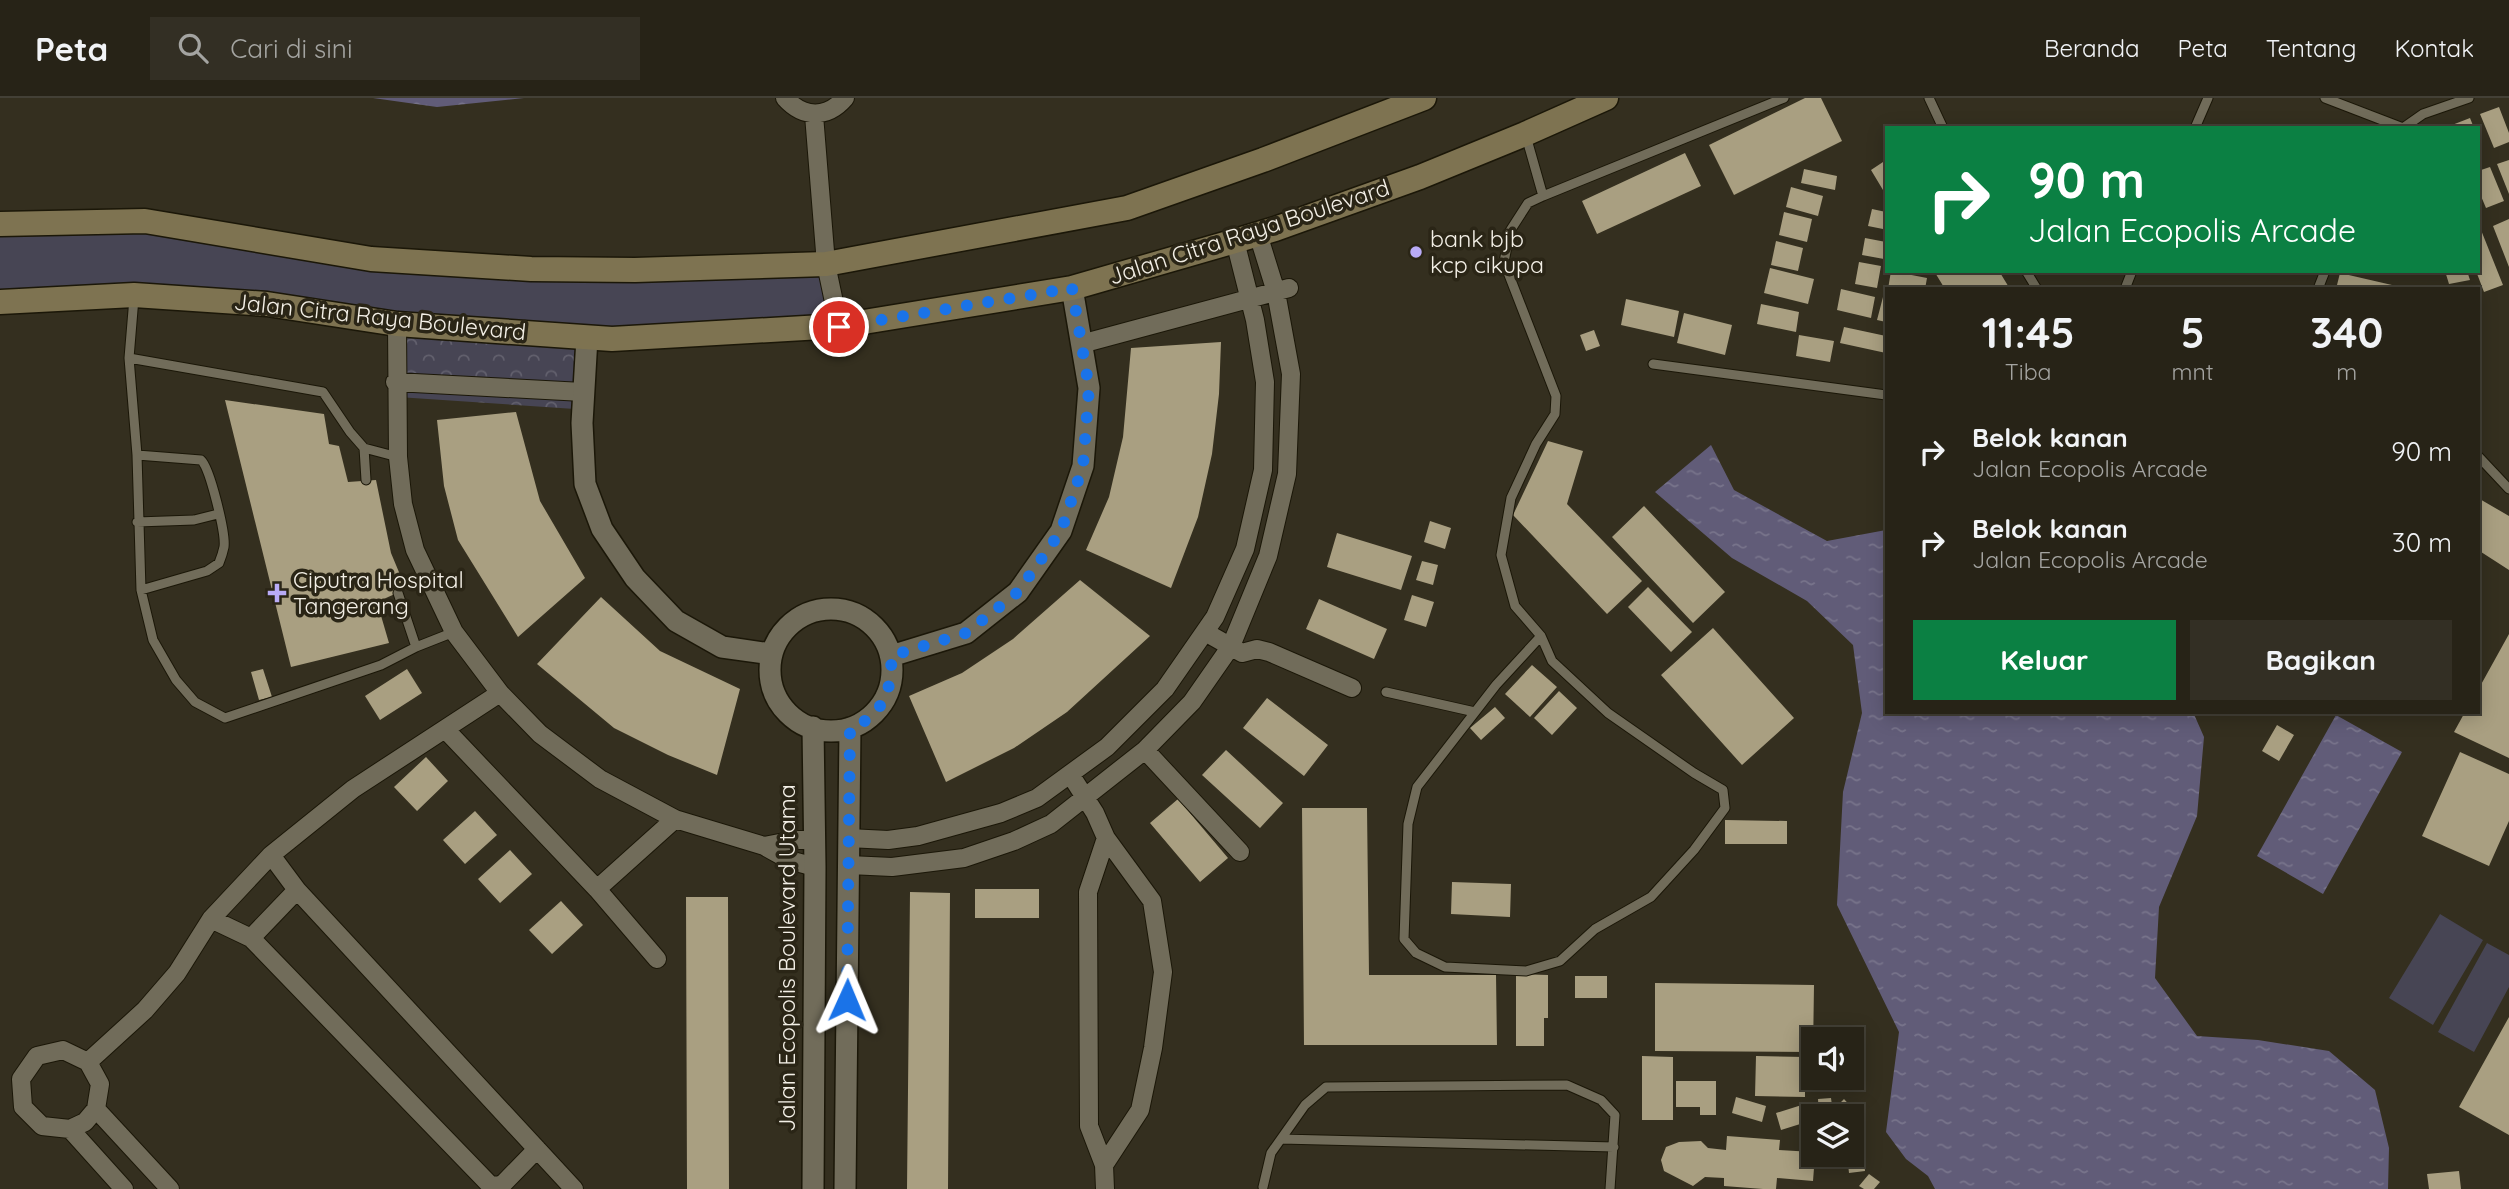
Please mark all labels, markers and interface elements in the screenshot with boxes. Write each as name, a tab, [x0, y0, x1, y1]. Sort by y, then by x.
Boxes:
search box	[150, 17, 640, 80]
text: Peta	[35, 28, 108, 69]
icon: search	[174, 29, 212, 67]
text: Cari di sini	[230, 32, 352, 65]
text: Beranda	[2044, 33, 2140, 63]
text: Peta	[2178, 33, 2228, 63]
text: Tentang	[2266, 33, 2356, 63]
text: Kontak	[2394, 33, 2474, 63]
text: 90 m	[2028, 149, 2145, 210]
icon: right	[1913, 154, 2004, 245]
street label: Jalan Citra Raya Boulevard	[1105, 172, 1393, 291]
text: Jalan Ecopolis Arcade	[2028, 210, 2356, 250]
place label: bank bjb kcp cikupa	[1430, 224, 1544, 279]
marker: bank bjb kcp cikupa	[1408, 244, 1424, 260]
street label: Jalan Citra Raya Boulevard	[233, 287, 527, 346]
pin	[809, 297, 869, 357]
text: 11:45	[1982, 306, 2075, 359]
text: 5	[2180, 306, 2205, 359]
text: 340	[2310, 306, 2383, 359]
icon: arrive	[820, 308, 858, 346]
text: Tiba	[2005, 357, 2052, 386]
text: mnt	[2171, 357, 2214, 386]
text: m	[2336, 357, 2357, 386]
text: Belok kanan	[1972, 421, 2128, 454]
icon: right	[1913, 433, 1951, 471]
text: 90 m	[2391, 435, 2452, 468]
text: Jalan Ecopolis Arcade	[1972, 454, 2208, 483]
text: Belok kanan	[1972, 512, 2128, 545]
icon: right	[1913, 524, 1951, 562]
text: 30 m	[2392, 526, 2452, 559]
text: Jalan Ecopolis Arcade	[1972, 545, 2208, 574]
place label: Ciputra Hospital Tangerang	[293, 565, 464, 620]
marker: Ciputra Hospital Tangerang	[267, 583, 287, 603]
button: Keluar	[1913, 620, 2176, 700]
button: Bagikan	[2190, 620, 2452, 700]
street label: Jalan Ecopolis Boulevard Utama	[772, 784, 801, 1132]
position arrow	[810, 963, 884, 1037]
map controls	[1801, 1027, 1864, 1167]
button: sound	[1801, 1027, 1864, 1090]
button: layers	[1801, 1104, 1864, 1167]

